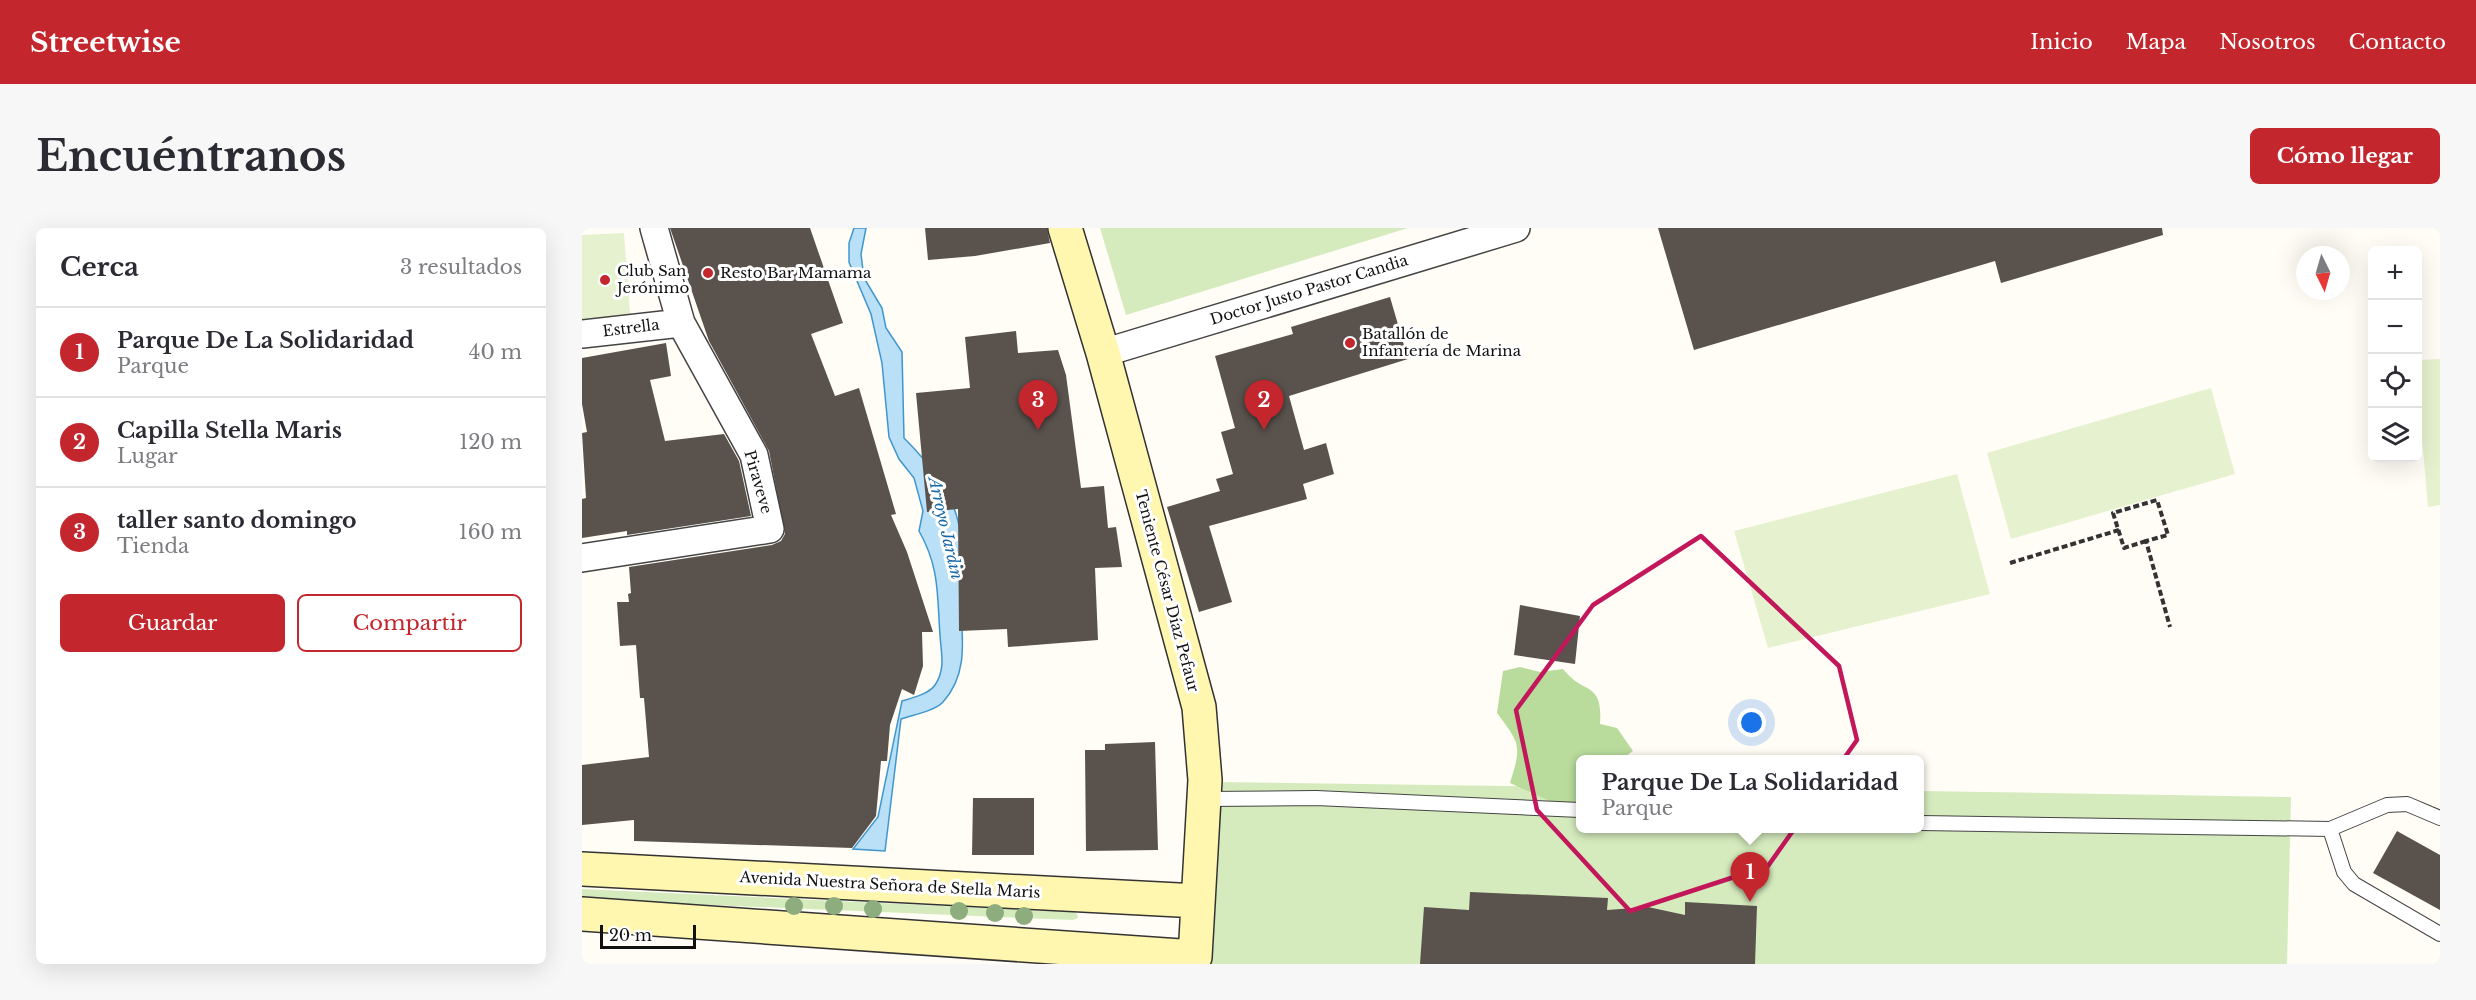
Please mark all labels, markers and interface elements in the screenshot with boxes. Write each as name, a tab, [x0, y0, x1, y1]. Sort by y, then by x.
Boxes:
text: Streetwise	[30, 25, 181, 60]
text: Inicio	[2030, 29, 2093, 55]
text: Mapa	[2126, 29, 2186, 55]
text: Nosotros	[2219, 29, 2315, 55]
text: Contacto	[2348, 29, 2446, 55]
button: Cómo llegar	[2250, 128, 2440, 184]
text: Encuéntranos	[36, 130, 346, 182]
north arrow	[2296, 246, 2350, 300]
map controls	[2368, 246, 2422, 462]
button: +	[2368, 246, 2422, 300]
street label: Doctor Justo Pastor Candia	[1208, 250, 1411, 329]
text: Cerca	[60, 251, 139, 283]
text: 3 resultados	[400, 255, 522, 279]
place label: Club San Jerónimo	[615, 261, 689, 297]
place label: Resto Bar Mamama	[720, 263, 872, 282]
marker: Resto Bar Mamama	[701, 266, 715, 280]
marker: Club San Jerónimo	[598, 273, 612, 287]
button: −	[2368, 300, 2422, 354]
street label: Estrella	[601, 315, 661, 340]
place label: Batallón de Infantería de Marina	[1362, 324, 1522, 360]
text: Parque De La Solidaridad	[117, 327, 414, 354]
marker: Batallón de Infantería de Marina	[1343, 336, 1357, 350]
text: 1	[75, 340, 84, 364]
text: 40 m	[469, 340, 522, 364]
text: Parque	[117, 354, 189, 378]
button: locate	[2368, 354, 2422, 408]
pin: 3	[1018, 380, 1058, 430]
pin: 2	[1244, 380, 1284, 430]
button: layers	[2368, 408, 2422, 462]
text: Capilla Stella Maris	[117, 417, 342, 444]
text: 2	[73, 430, 86, 454]
text: 120 m	[459, 430, 522, 454]
text: Lugar	[117, 444, 178, 468]
street label: Piraveve	[740, 448, 777, 516]
water label: Arroyo Jardin	[924, 473, 967, 581]
street label: Teniente César Díaz Pefaur	[1131, 488, 1204, 695]
text: taller santo domingo	[117, 507, 356, 534]
text: 3	[73, 520, 86, 544]
text: 160 m	[459, 520, 522, 544]
text: Tienda	[117, 534, 189, 558]
button: Guardar	[60, 594, 285, 652]
button: Compartir	[297, 594, 522, 652]
your location	[1737, 708, 1766, 737]
popup	[1576, 755, 1924, 833]
text: Parque De La Solidaridad	[1601, 769, 1899, 796]
text: Parque	[1601, 796, 1673, 820]
pin: 1	[1730, 852, 1770, 902]
street label: Avenida Nuestra Señora de Stella Maris	[738, 867, 1041, 902]
scale bar	[600, 922, 696, 950]
text: 20 m	[609, 925, 652, 945]

